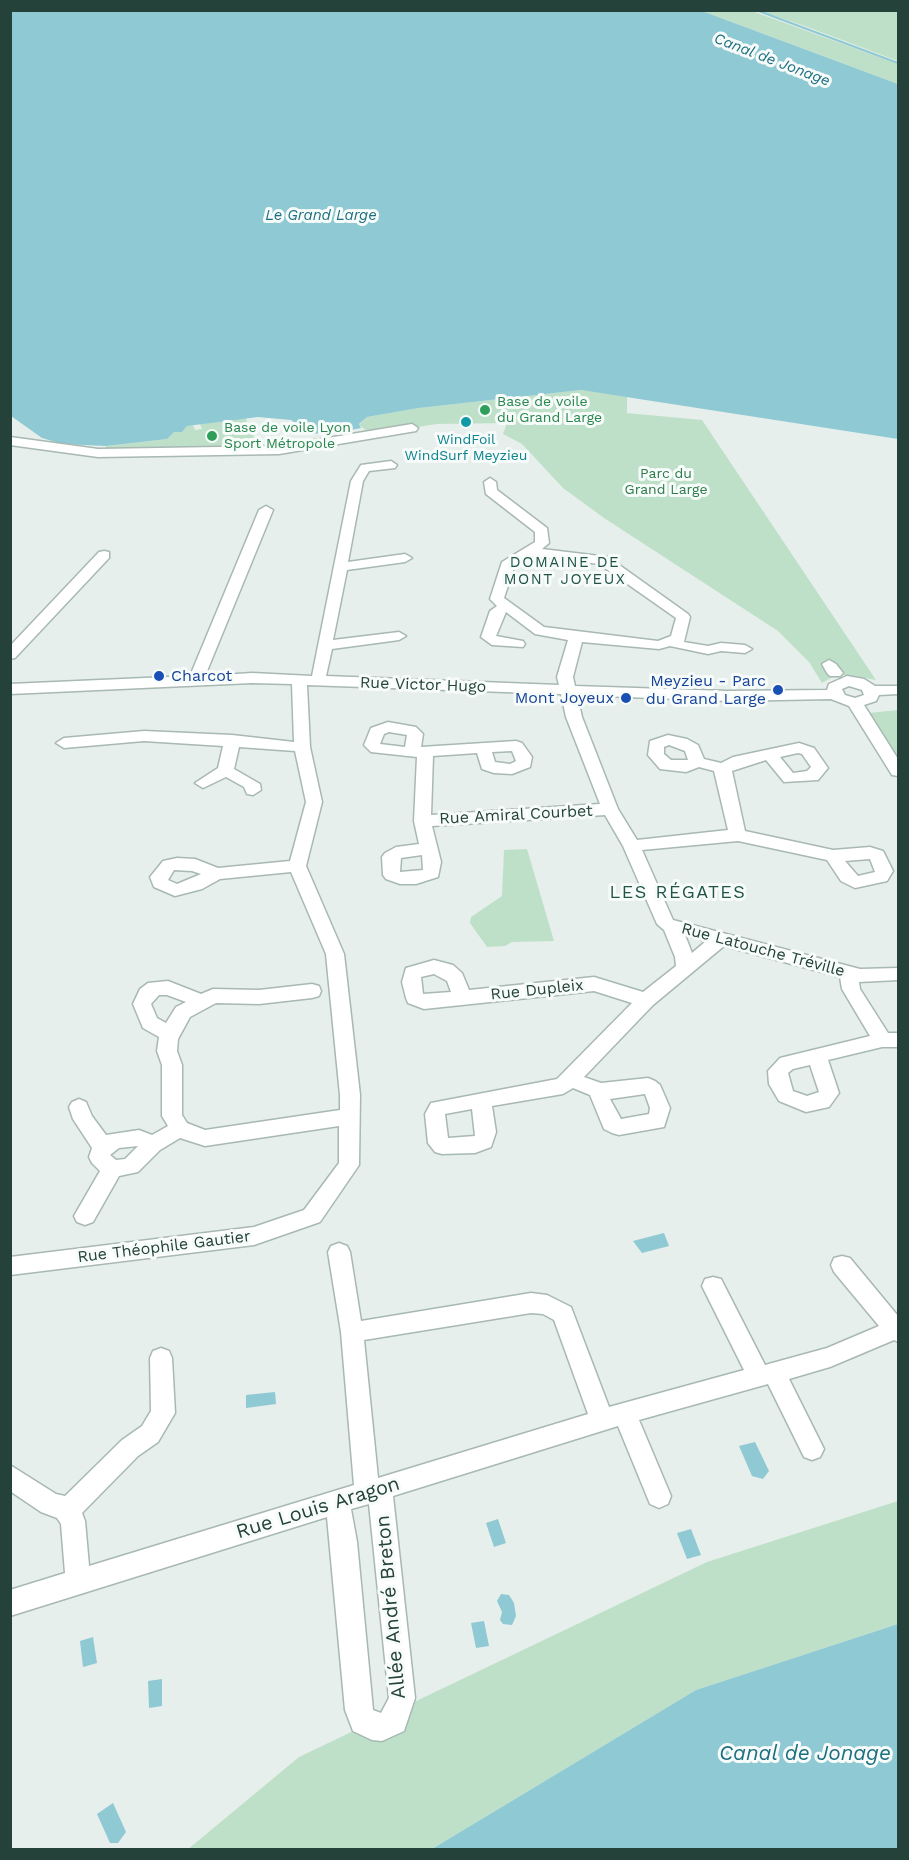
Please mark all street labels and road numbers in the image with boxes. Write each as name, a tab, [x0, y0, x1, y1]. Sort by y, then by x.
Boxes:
street label: Rue Victor Hugo	[359, 673, 487, 697]
street label: Rue Amiral Courbet	[439, 801, 593, 829]
street label: Rue Latouche Tréville	[679, 919, 847, 981]
street label: Rue Dupleix	[490, 976, 584, 1004]
street label: Rue Théophile Gautier	[76, 1227, 252, 1267]
street label: Rue Louis Aragon	[233, 1472, 403, 1544]
street label: Allée André Breton	[371, 1514, 411, 1700]

